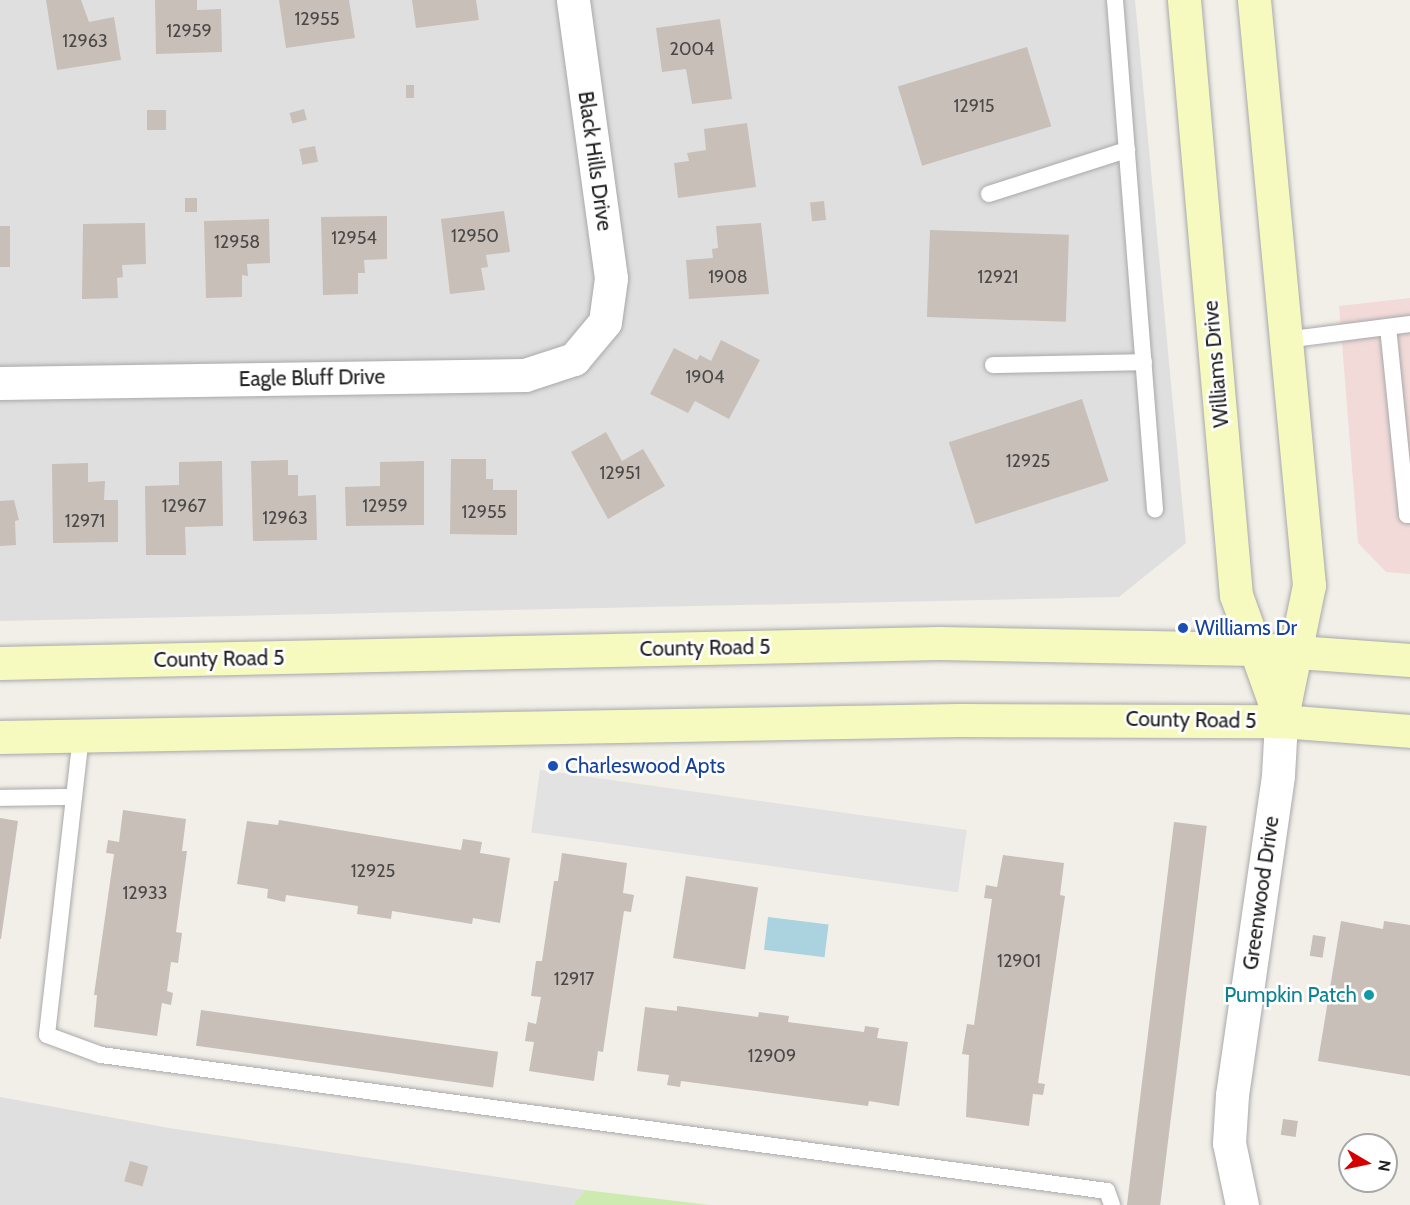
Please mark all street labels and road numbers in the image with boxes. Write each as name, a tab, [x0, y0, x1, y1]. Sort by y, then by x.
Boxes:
street label: Black Hills Drive	[573, 90, 617, 232]
street label: Williams Drive	[1198, 299, 1234, 429]
street label: Eagle Bluff Drive	[238, 364, 386, 392]
street label: County Road 5	[639, 634, 771, 662]
street label: County Road 5	[153, 645, 285, 673]
street label: County Road 5	[1125, 706, 1257, 734]
street label: Greenwood Drive	[1238, 814, 1284, 972]

